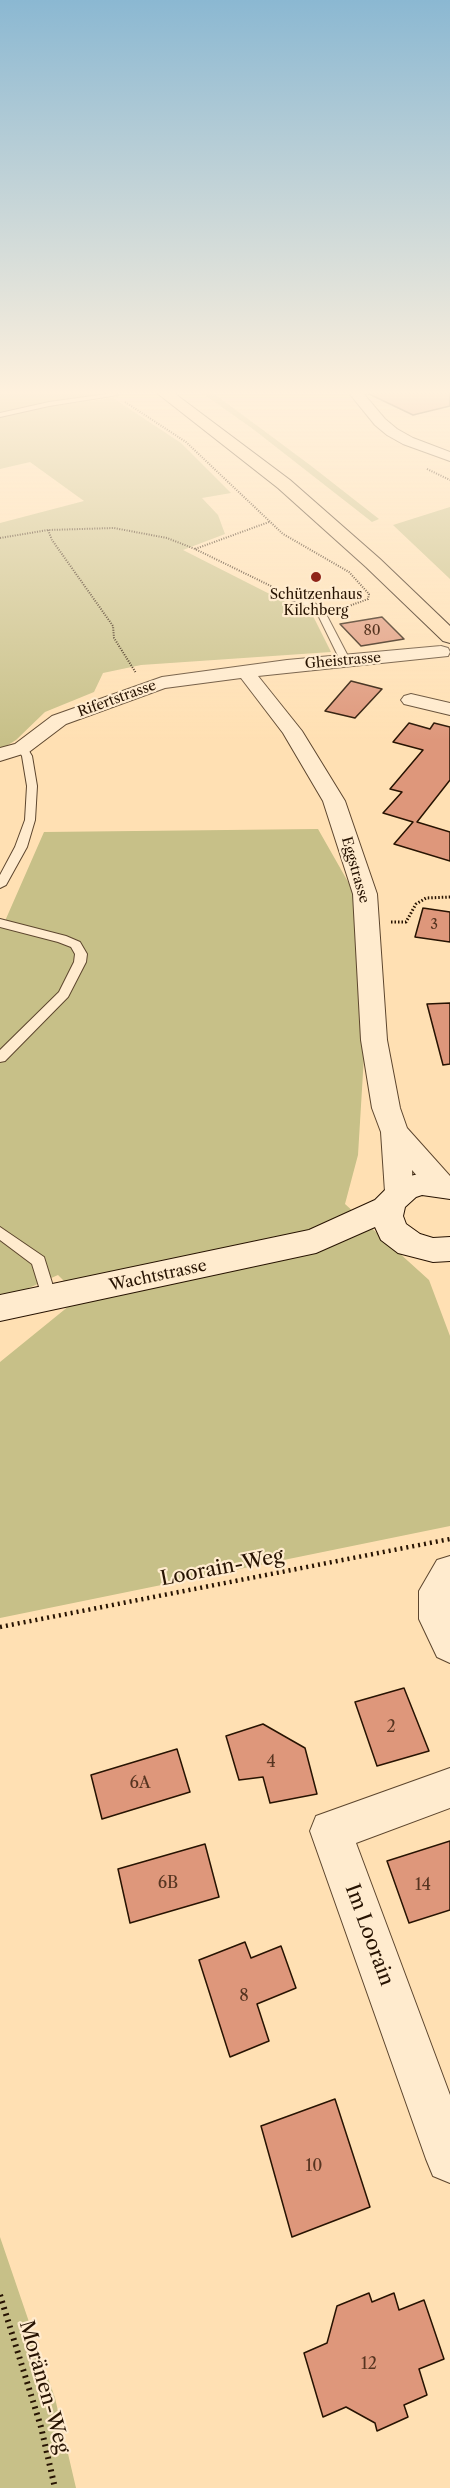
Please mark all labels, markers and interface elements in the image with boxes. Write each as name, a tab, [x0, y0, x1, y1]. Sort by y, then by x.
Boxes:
marker: Schützenhaus Kilchberg	[309, 570, 323, 584]
place label: Schützenhaus Kilchberg	[270, 587, 362, 620]
house number: 80	[363, 623, 381, 639]
street label: Gheistrasse	[304, 649, 382, 673]
street label: Rifertstrasse	[75, 677, 159, 721]
street label: Eggstrasse	[337, 835, 373, 905]
house number: 3	[430, 917, 438, 933]
street label: Wachtstrasse	[108, 1256, 208, 1296]
street label: Loorain-Weg	[158, 1544, 286, 1592]
house number: 2	[386, 1717, 396, 1737]
house number: 4	[266, 1752, 276, 1772]
house number: 6A	[129, 1773, 151, 1793]
house number: 6B	[158, 1873, 178, 1893]
house number: 14	[415, 1875, 431, 1895]
street label: Im Loorain	[339, 1881, 399, 1989]
house number: 8	[239, 1986, 249, 2006]
house number: 10	[306, 2156, 322, 2176]
street label: Moränen-Weg	[14, 2318, 74, 2456]
house number: 12	[361, 2354, 377, 2374]

